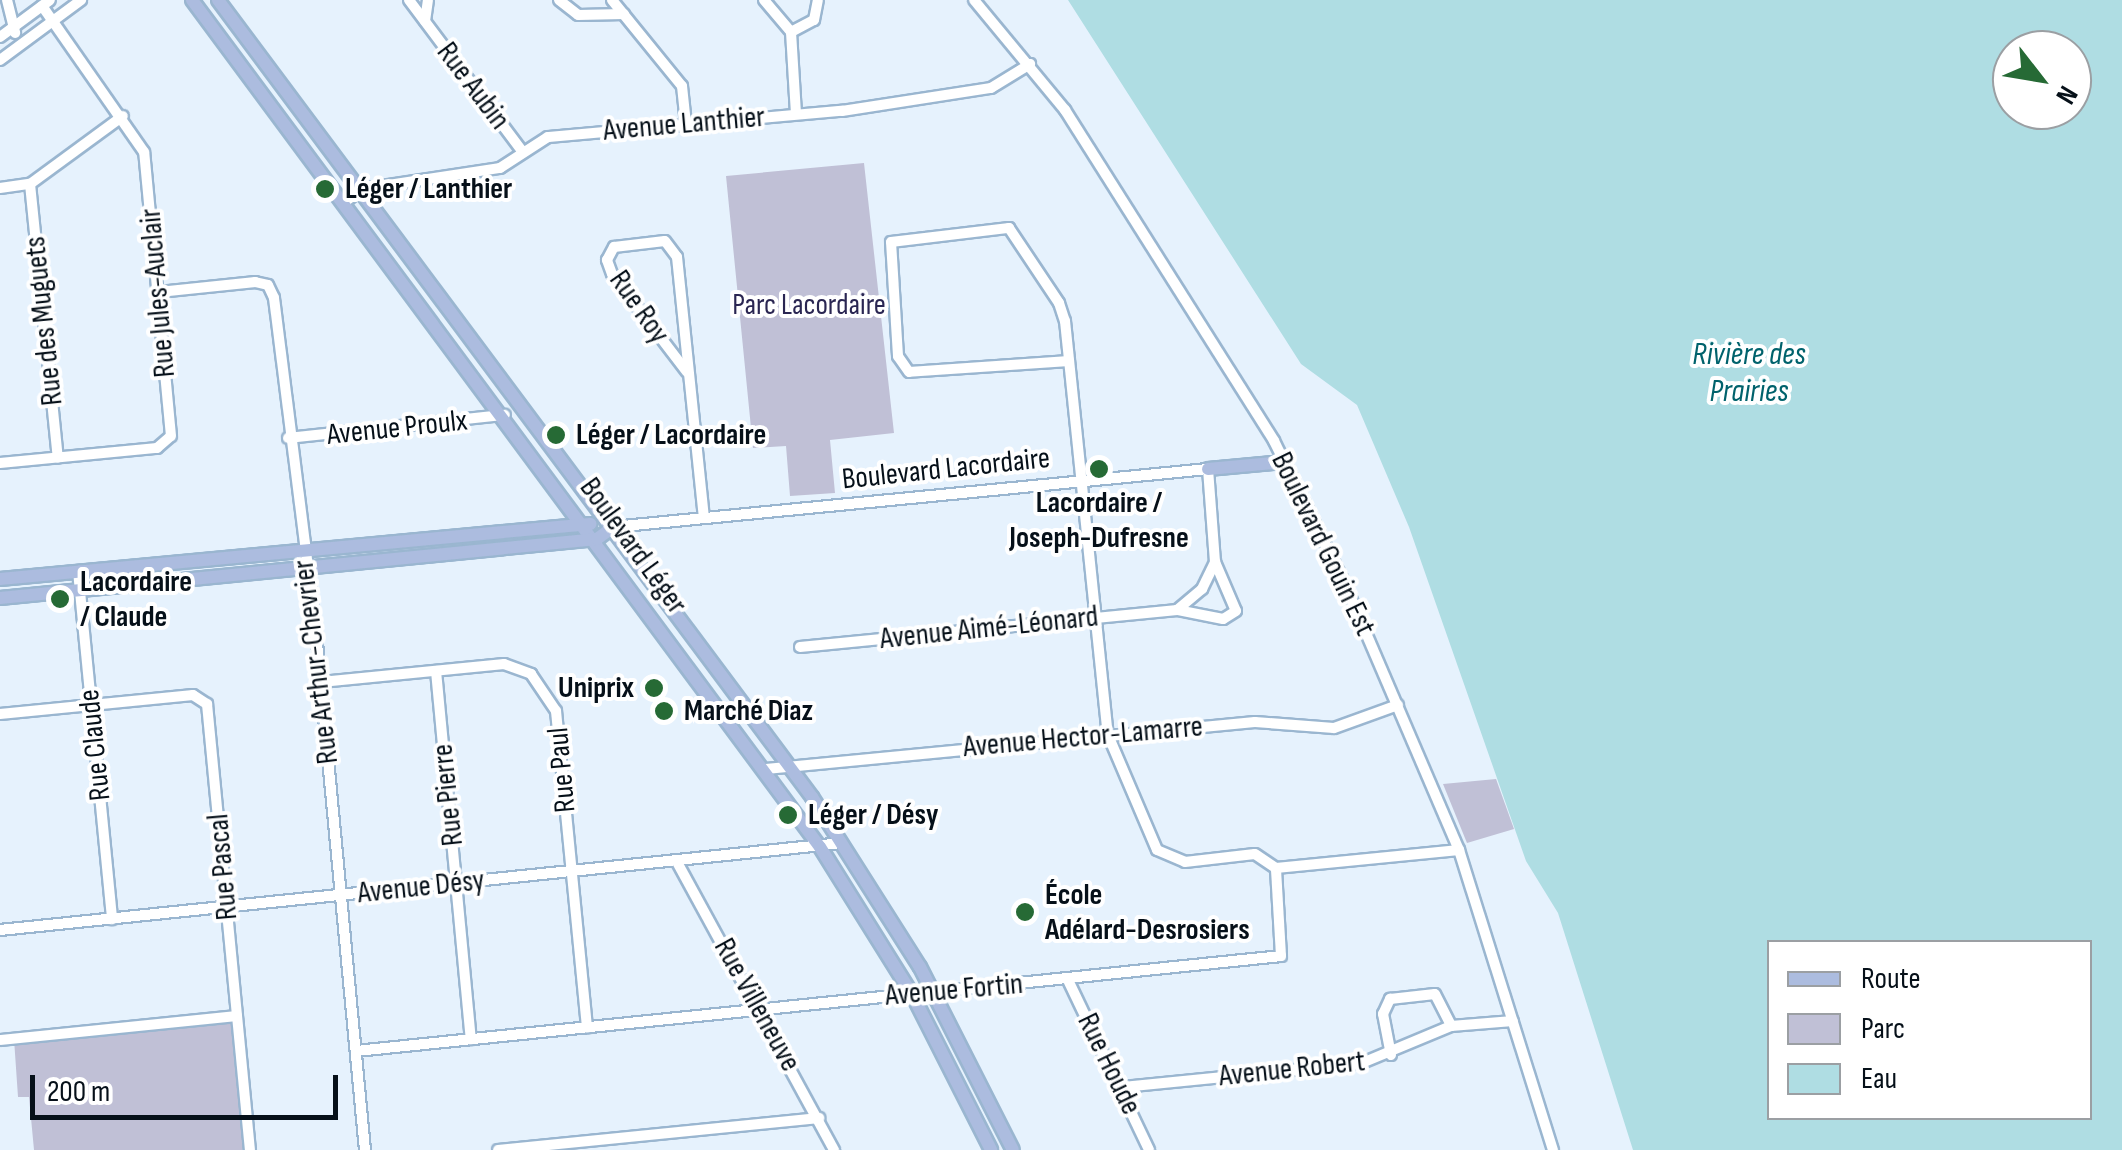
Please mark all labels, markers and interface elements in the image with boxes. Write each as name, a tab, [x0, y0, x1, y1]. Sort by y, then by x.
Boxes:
north arrow	[1992, 30, 2092, 130]
street label: Rue Aubin	[429, 35, 517, 137]
text: N	[2048, 80, 2084, 110]
street label: Avenue Lanthier	[602, 99, 766, 149]
place label: Léger / Lanthier	[345, 171, 512, 207]
marker: Léger / Lanthier	[314, 178, 336, 200]
street label: Rue Jules-Auclair	[133, 207, 183, 379]
street label: Rue des Muguets	[17, 235, 71, 407]
street label: Rue Roy	[601, 264, 677, 350]
park label: Parc Lacordaire	[732, 287, 886, 323]
water label: Rivière des Prairies	[1692, 337, 1806, 412]
street label: Avenue Proulx	[325, 403, 469, 453]
place label: Léger / Lacordaire	[576, 417, 766, 453]
marker: Léger / Lacordaire	[545, 424, 567, 446]
street label: Boulevard Lacordaire	[840, 440, 1052, 498]
street label: Boulevard Gouin Est	[1263, 447, 1383, 641]
marker: Lacordaire / Joseph-Dufresne	[1088, 458, 1110, 480]
street label: Boulevard Léger	[572, 471, 694, 621]
place label: Lacordaire / Joseph-Dufresne	[1009, 485, 1189, 556]
street label: Rue Arthur-Chevrier	[286, 558, 346, 766]
place label: Lacordaire / Claude	[80, 564, 192, 634]
marker: Lacordaire / Claude	[49, 588, 71, 610]
street label: Avenue Aimé-Léonard	[878, 599, 1100, 657]
place label: Uniprix	[558, 670, 634, 706]
marker: Uniprix	[643, 677, 665, 699]
street label: Rue Claude	[71, 687, 119, 803]
place label: Marché Diaz	[684, 693, 813, 729]
marker: Marché Diaz	[653, 700, 675, 722]
street label: Avenue Hector-Lamarre	[962, 709, 1204, 765]
street label: Rue Paul	[540, 726, 584, 814]
street label: Rue Pierre	[425, 742, 471, 848]
place label: Léger / Désy	[808, 797, 938, 833]
marker: Léger / Désy	[777, 804, 799, 826]
street label: Rue Pascal	[200, 812, 246, 922]
street label: Avenue Désy	[356, 862, 486, 912]
place label: École Adélard-Desrosiers	[1045, 877, 1250, 948]
marker: École Adélard-Desrosiers	[1014, 901, 1036, 923]
street label: Rue Villeneuve	[706, 932, 808, 1078]
legend	[1767, 940, 2092, 1120]
text: Route	[1861, 961, 1920, 997]
street label: Avenue Fortin	[884, 966, 1024, 1014]
street label: Rue Houde	[1069, 1008, 1149, 1120]
text: Parc	[1861, 1011, 1905, 1047]
street label: Avenue Robert	[1217, 1043, 1367, 1095]
scale bar	[35, 1055, 342, 1117]
text: Eau	[1861, 1061, 1897, 1097]
text: 200 m	[47, 1074, 110, 1110]

